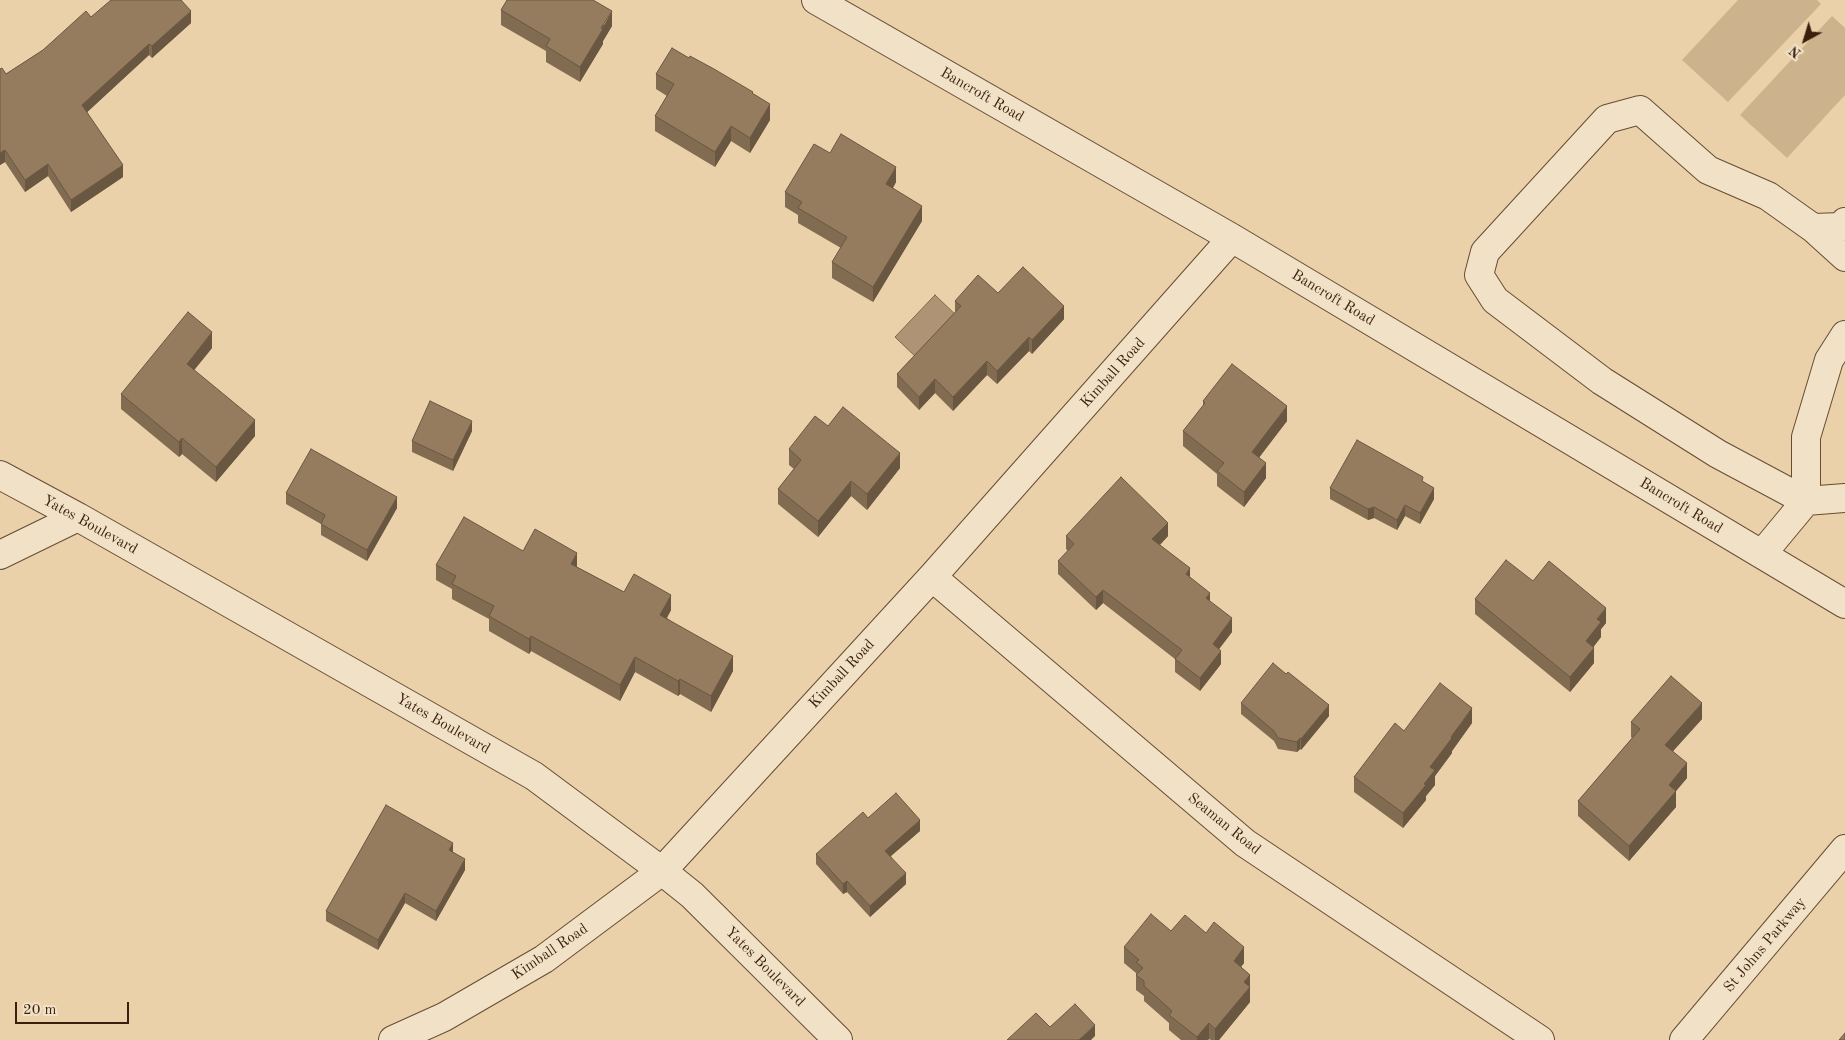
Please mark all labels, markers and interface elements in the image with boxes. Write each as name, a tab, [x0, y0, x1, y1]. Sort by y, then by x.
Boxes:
north arrow	[1780, 15, 1830, 65]
text: N	[1787, 43, 1804, 60]
street label: Bancroft Road	[937, 64, 1027, 126]
street label: Bancroft Road	[1288, 266, 1378, 330]
street label: Kimball Road	[1077, 334, 1149, 412]
street label: Bancroft Road	[1636, 474, 1726, 538]
street label: Yates Boulevard	[39, 491, 141, 559]
street label: Kimball Road	[805, 636, 879, 712]
street label: Yates Boulevard	[393, 690, 493, 758]
street label: Seaman Road	[1184, 789, 1264, 859]
street label: St Johns Parkway	[1720, 894, 1810, 996]
street label: Kimball Road	[508, 920, 592, 984]
street label: Yates Boulevard	[721, 923, 809, 1011]
scale bar	[18, 992, 131, 1024]
text: 20 m	[23, 1003, 57, 1018]

